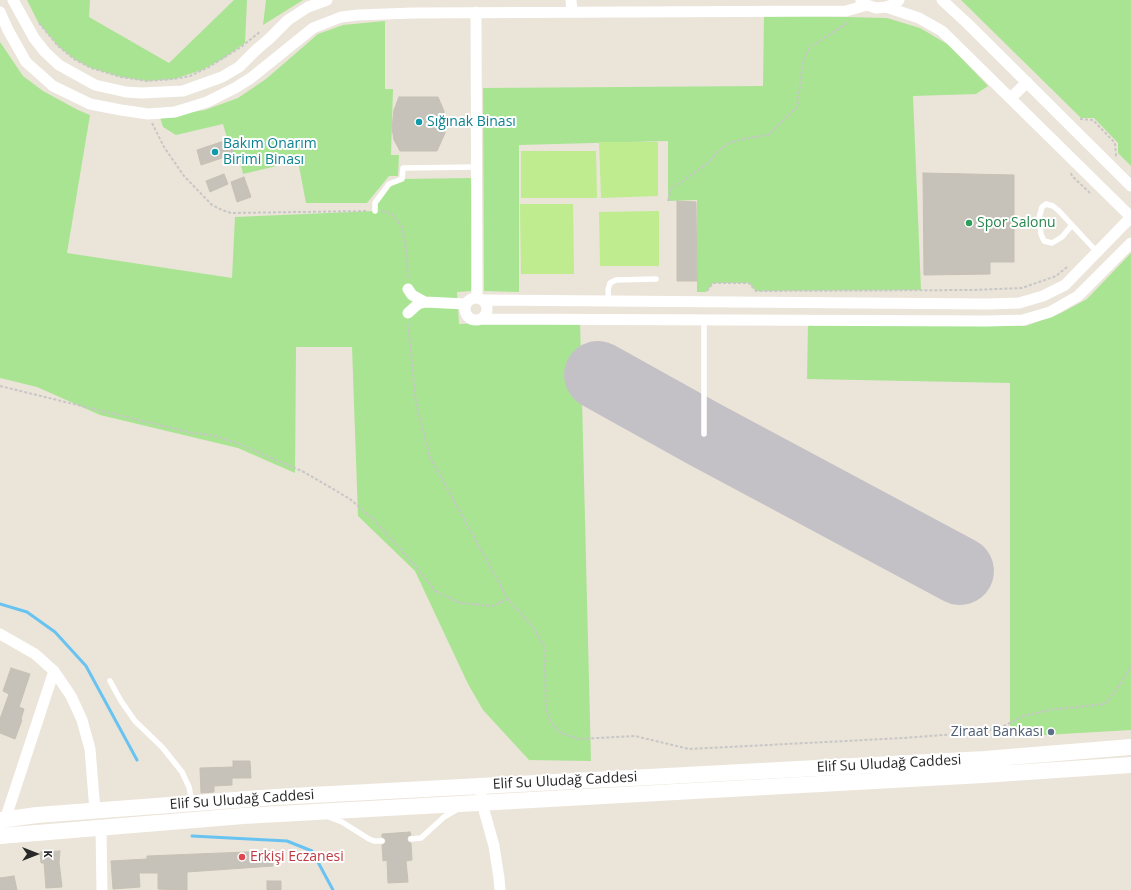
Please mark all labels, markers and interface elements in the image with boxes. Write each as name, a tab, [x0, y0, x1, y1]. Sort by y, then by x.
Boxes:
place label: Sığınak Binası	[427, 114, 516, 130]
marker: Sığınak Binası	[414, 117, 424, 127]
place label: Bakım Onarım Birimi Binası	[223, 136, 317, 168]
marker: Bakım Onarım Birimi Binası	[210, 147, 220, 157]
place label: Spor Salonu	[977, 215, 1056, 231]
marker: Spor Salonu	[964, 218, 974, 228]
place label: Ziraat Bankası	[951, 724, 1043, 740]
marker: Ziraat Bankası	[1046, 727, 1056, 737]
street label: Elif Su Uludağ Caddesi	[816, 752, 962, 776]
street label: Elif Su Uludağ Caddesi	[492, 769, 638, 793]
street label: Elif Su Uludağ Caddesi	[169, 787, 315, 813]
north arrow	[16, 834, 56, 874]
place label: Erkişi Eczanesi	[250, 849, 344, 865]
text: K	[41, 850, 56, 858]
marker: Erkişi Eczanesi	[237, 852, 247, 862]

